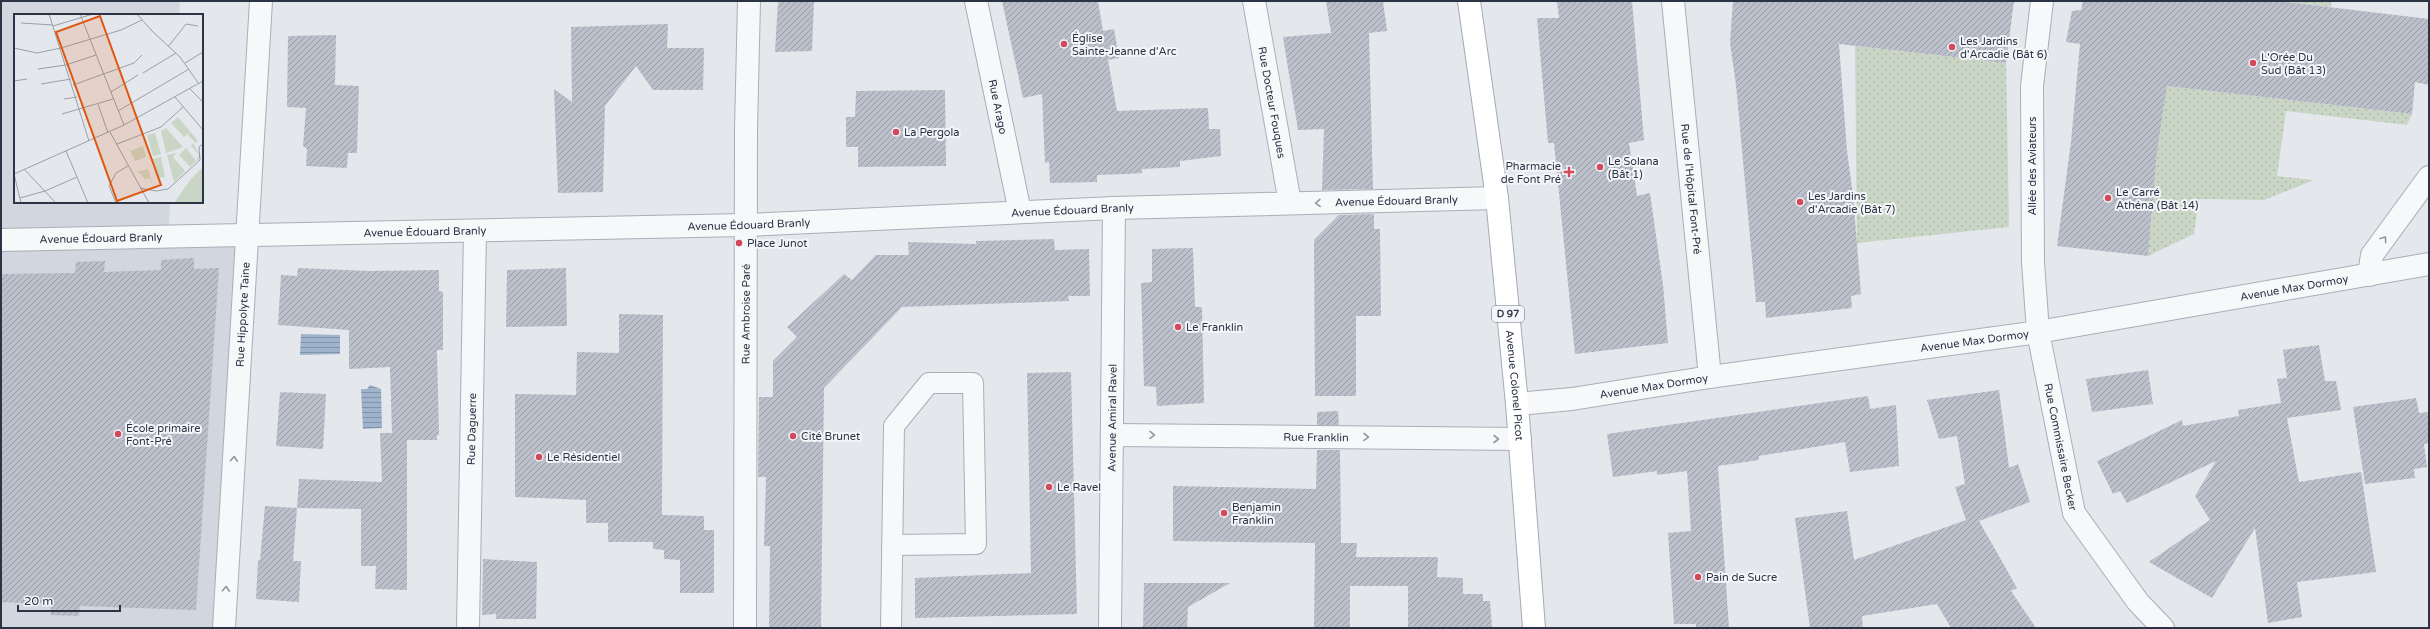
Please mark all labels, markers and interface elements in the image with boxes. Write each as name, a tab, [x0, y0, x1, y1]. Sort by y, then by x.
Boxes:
inset map	[14, 14, 203, 203]
place label: Église Sainte-Jeanne d'Arc	[1072, 31, 1177, 58]
place label: Les Jardins d'Arcadie (Bât 6)	[1960, 35, 2047, 61]
marker: Église Sainte-Jeanne d'Arc	[1059, 39, 1069, 49]
marker: Les Jardins d'Arcadie (Bât 6)	[1947, 42, 1957, 52]
street label: Rue Docteur Fouques	[1256, 45, 1288, 159]
place label: L'Orée Du Sud (Bât 13)	[2261, 51, 2326, 77]
marker: L'Orée Du Sud (Bât 13)	[2248, 58, 2258, 68]
street label: Rue Arago	[986, 78, 1010, 136]
street label: Allée des Aviateurs	[2026, 116, 2039, 216]
street label: Rue de l'Hôpital Font-Pré	[1679, 123, 1704, 255]
place label: La Pergola	[904, 126, 959, 139]
marker: La Pergola	[891, 127, 901, 137]
place label: Le Solana (Bât 1)	[1608, 155, 1659, 181]
place label: Pharmacie de Font Pré	[1501, 160, 1561, 186]
marker: Le Solana (Bât 1)	[1595, 162, 1605, 172]
marker: Pharmacie de Font Pré	[1564, 167, 1574, 177]
place label: Le Carré Athéna (Bât 14)	[2116, 186, 2198, 212]
place label: Les Jardins d'Arcadie (Bât 7)	[1808, 190, 1895, 216]
street label: Avenue Édouard Branly	[1335, 193, 1458, 209]
marker: Le Carré Athéna (Bât 14)	[2103, 193, 2113, 203]
marker: Les Jardins d'Arcadie (Bât 7)	[1795, 197, 1805, 207]
one-way arrow	[1315, 198, 1321, 207]
street label: Avenue Édouard Branly	[1011, 201, 1134, 219]
street label: Avenue Édouard Branly	[687, 216, 811, 233]
street label: Avenue Édouard Branly	[363, 224, 487, 239]
street label: Avenue Édouard Branly	[39, 230, 163, 246]
place label: Place Junot	[747, 237, 808, 250]
one-way arrow	[2379, 237, 2386, 244]
marker: Place Junot	[734, 238, 744, 248]
street label: Rue Hippolyte Taine	[233, 262, 252, 367]
street label: Rue Ambroise Paré	[739, 264, 752, 364]
street label: Avenue Max Dormoy	[2239, 272, 2349, 303]
road number: D 97	[1492, 306, 1524, 322]
place label: Le Franklin	[1186, 321, 1243, 334]
marker: Le Franklin	[1173, 322, 1183, 332]
street label: Avenue Max Dormoy	[1919, 327, 2030, 355]
street label: Avenue Colonel Picot	[1503, 329, 1526, 441]
street label: Avenue Amiral Ravel	[1105, 364, 1119, 472]
street label: Avenue Max Dormoy	[1599, 371, 1709, 401]
street label: Rue Commissaire Becker	[2042, 382, 2080, 512]
street label: Rue Daguerre	[464, 393, 479, 465]
place label: École primaire Font-Pré	[126, 421, 200, 448]
marker: École primaire Font-Pré	[113, 429, 123, 439]
place label: Cité Brunet	[801, 430, 860, 443]
street label: Rue Franklin	[1283, 430, 1349, 444]
marker: Cité Brunet	[788, 431, 798, 441]
one-way arrow	[1149, 431, 1155, 439]
one-way arrow	[1363, 433, 1369, 441]
one-way arrow	[1493, 435, 1499, 443]
place label: Le Résidentiel	[547, 451, 620, 464]
marker: Le Résidentiel	[534, 452, 544, 462]
one-way arrow	[230, 456, 238, 462]
place label: Le Ravel	[1057, 481, 1101, 494]
marker: Le Ravel	[1044, 482, 1054, 492]
place label: Benjamin Franklin	[1232, 501, 1281, 527]
marker: Benjamin Franklin	[1219, 508, 1229, 518]
place label: Pain de Sucre	[1706, 571, 1777, 584]
marker: Pain de Sucre	[1693, 572, 1703, 582]
one-way arrow	[222, 586, 231, 592]
scale bar	[18, 587, 120, 613]
text: 20 m	[24, 594, 53, 608]

